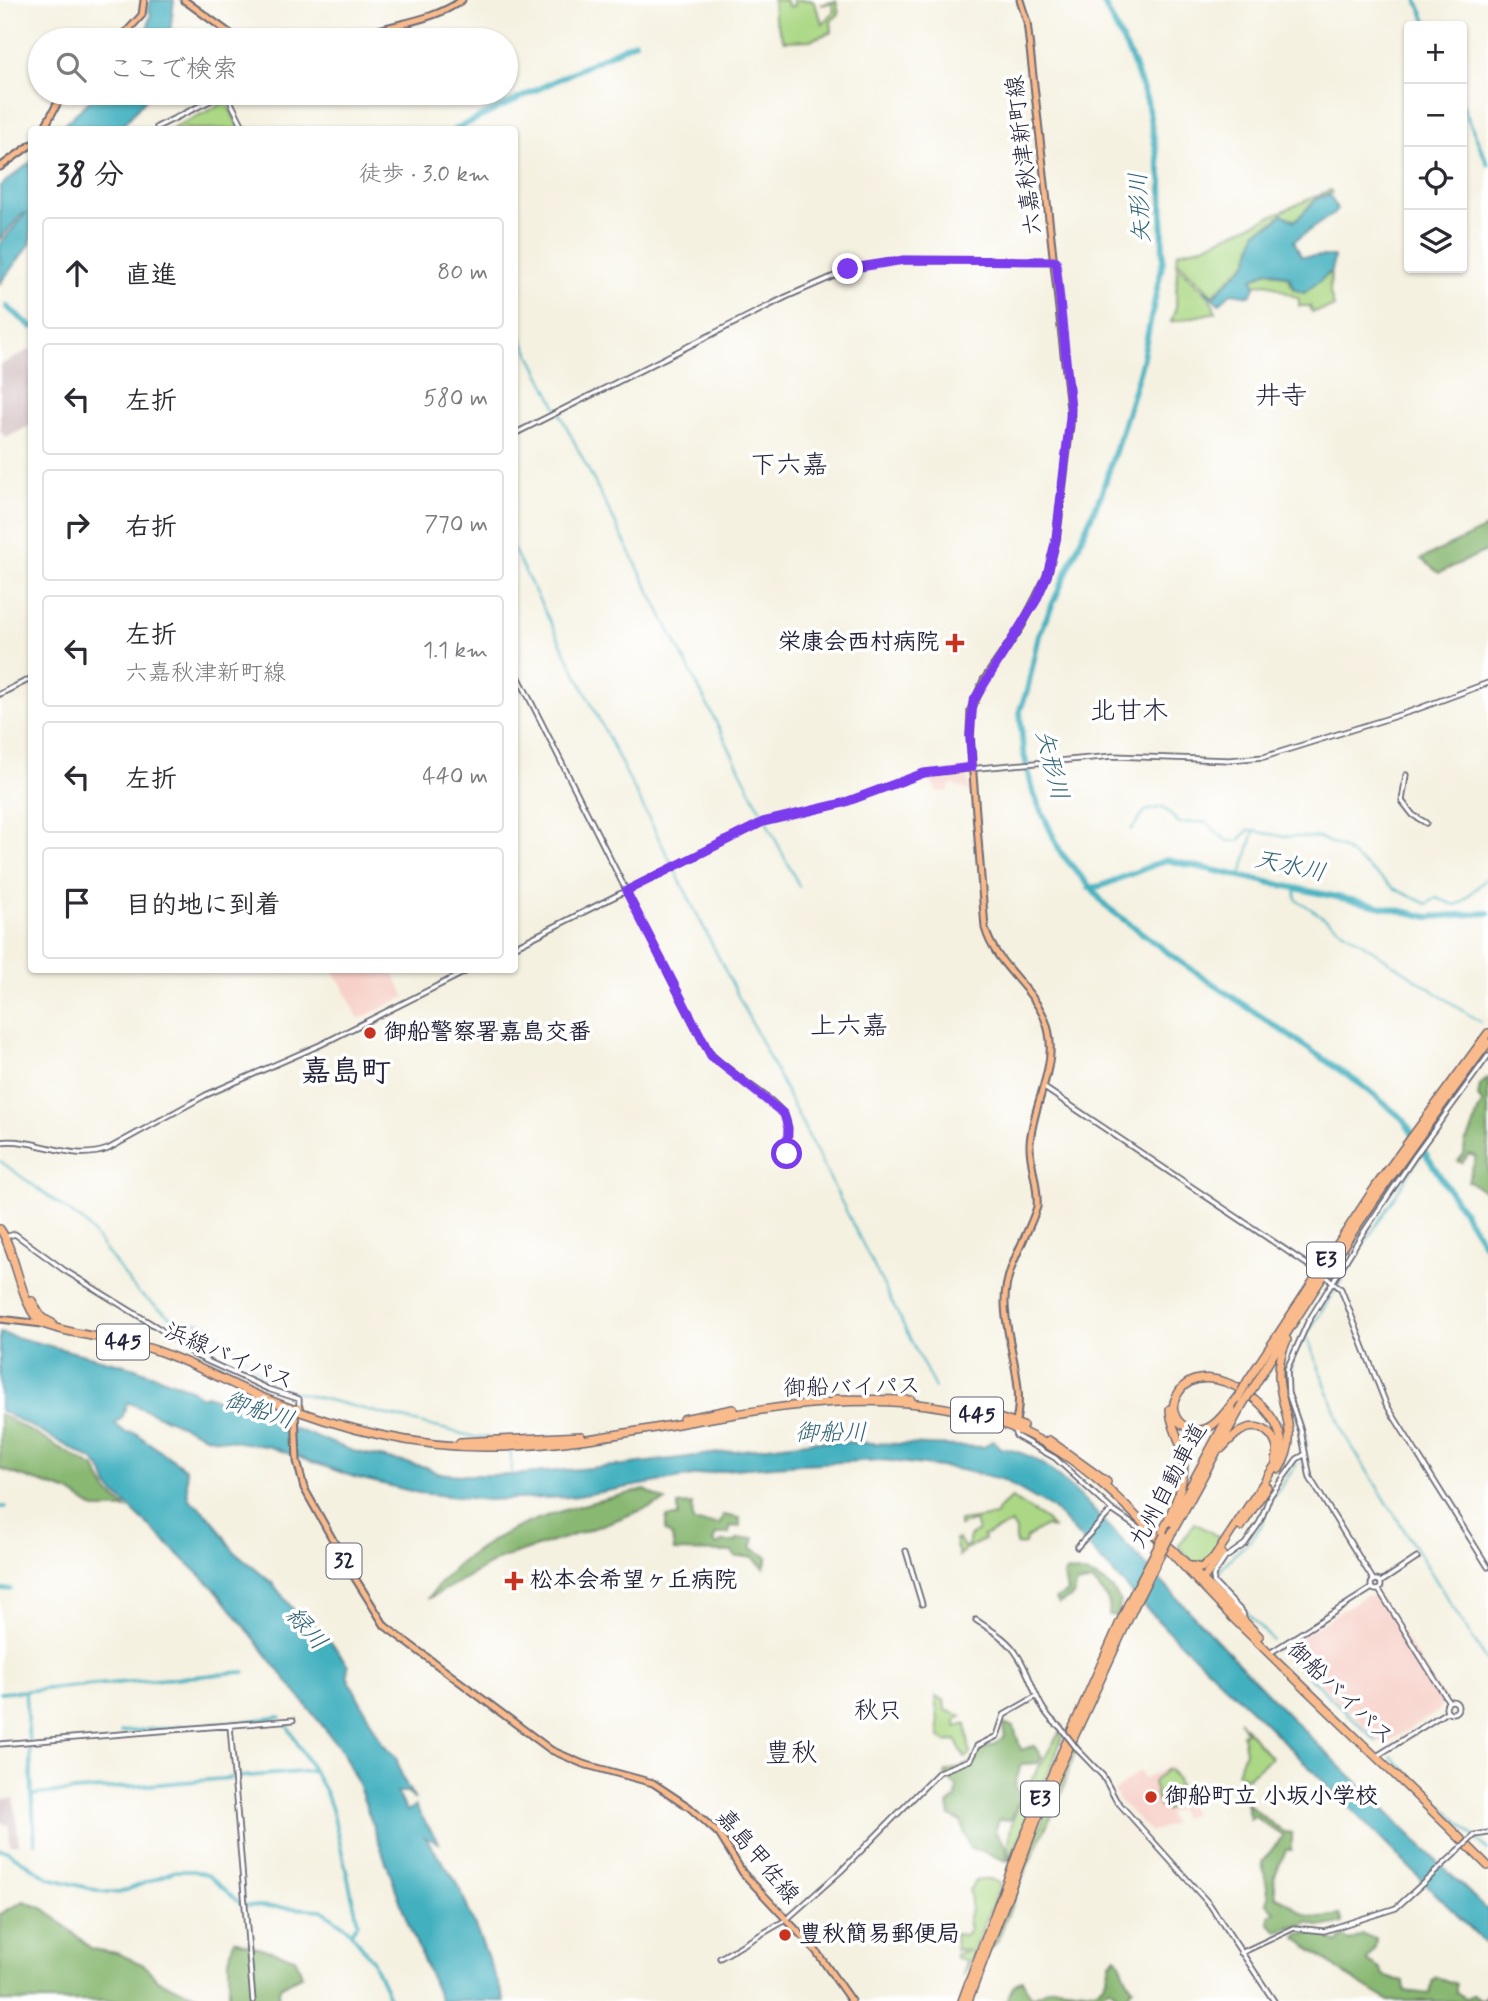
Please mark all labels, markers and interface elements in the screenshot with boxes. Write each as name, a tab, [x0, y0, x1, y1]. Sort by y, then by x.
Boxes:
map controls	[1404, 21, 1467, 273]
button: +	[1404, 21, 1467, 84]
search box	[28, 28, 518, 105]
icon: search	[52, 48, 90, 86]
text: ここで検索	[108, 53, 238, 87]
street label: 六嘉秋津新町線	[1000, 73, 1050, 237]
button: −	[1404, 84, 1467, 147]
button: locate	[1404, 147, 1467, 210]
text: 38 分	[56, 156, 124, 195]
text: 徒歩 · 3.0 km	[359, 160, 490, 190]
water label: 矢形川	[1124, 171, 1158, 245]
button: layers	[1404, 210, 1467, 273]
route end	[832, 253, 863, 284]
icon: ahead	[58, 254, 96, 292]
text: 80 m	[437, 258, 488, 288]
text: 直進	[125, 259, 177, 293]
icon: left	[58, 380, 96, 418]
district label: 井寺	[1255, 380, 1307, 414]
text: 580 m	[423, 384, 488, 414]
text: 左折	[125, 385, 177, 419]
district label: 下六嘉	[750, 449, 828, 483]
icon: right	[58, 506, 96, 544]
text: 770 m	[424, 510, 488, 540]
text: 右折	[125, 511, 177, 545]
text: 左折	[125, 619, 177, 653]
place label: 栄康会西村病院	[778, 628, 939, 658]
icon: left	[58, 632, 96, 670]
marker: 栄康会西村病院	[945, 633, 965, 653]
text: 1.1 km	[423, 636, 488, 666]
text: 六嘉秋津新町線	[125, 659, 286, 689]
district label: 北甘木	[1090, 695, 1168, 729]
water label: 矢形川	[1027, 726, 1075, 804]
icon: left	[58, 758, 96, 796]
text: 440 m	[422, 762, 488, 792]
text: 左折	[125, 763, 177, 797]
water label: 天水川	[1252, 844, 1328, 890]
icon: arrive	[58, 884, 96, 922]
text: 目的地に到着	[125, 889, 281, 923]
district label: 上六嘉	[810, 1010, 888, 1044]
place label: 御船警察署嘉島交番	[384, 1018, 591, 1048]
marker: 御船警察署嘉島交番	[362, 1025, 378, 1041]
district label: 嘉島町	[301, 1053, 391, 1092]
route start	[771, 1138, 802, 1169]
road number: E3	[1307, 1242, 1345, 1278]
street label: 浜線バイパス	[160, 1316, 298, 1398]
road number: 445	[97, 1324, 149, 1360]
street label: 御船バイパス	[783, 1372, 921, 1404]
water label: 御船川	[220, 1385, 298, 1437]
road number: 445	[951, 1398, 1003, 1432]
water label: 御船川	[795, 1418, 867, 1449]
street label: 九州自動車道	[1123, 1418, 1215, 1554]
road number: 32	[326, 1544, 362, 1578]
place label: 松本会希望ヶ丘病院	[530, 1566, 737, 1596]
marker: 松本会希望ヶ丘病院	[504, 1571, 524, 1591]
water label: 緑川	[279, 1601, 333, 1657]
street label: 御船バイパス	[1280, 1635, 1400, 1753]
district label: 秋只	[854, 1696, 902, 1727]
district label: 豊秋	[765, 1737, 817, 1771]
road number: E3	[1021, 1782, 1059, 1816]
place label: 御船町立 小坂小学校	[1165, 1782, 1378, 1812]
marker: 御船町立 小坂小学校	[1143, 1789, 1159, 1805]
street label: 嘉島甲佐線	[709, 1803, 805, 1911]
place label: 豊秋簡易郵便局	[799, 1920, 960, 1950]
marker: 豊秋簡易郵便局	[777, 1927, 793, 1943]

